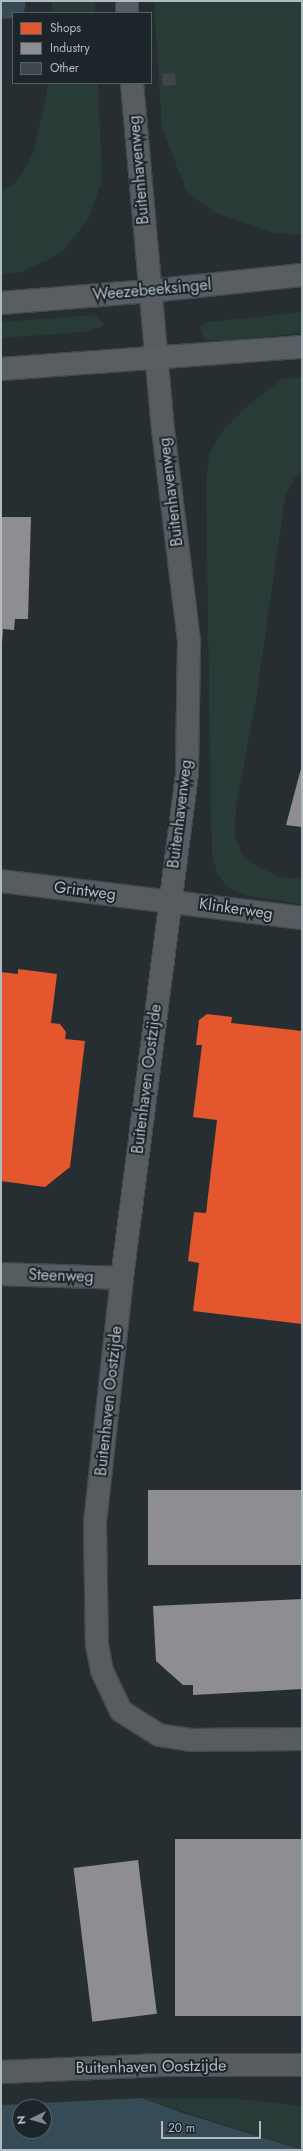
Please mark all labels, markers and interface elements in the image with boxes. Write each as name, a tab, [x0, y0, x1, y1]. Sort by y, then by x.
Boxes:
legend	[12, 12, 152, 84]
text: Shops	[50, 19, 81, 37]
text: Industry	[50, 39, 90, 57]
text: Other	[50, 59, 79, 77]
street label: Buitenhavenweg	[125, 115, 153, 225]
street label: Weezebeeksingel	[92, 275, 212, 305]
street label: Buitenhavenweg	[155, 437, 187, 547]
street label: Buitenhavenweg	[164, 759, 196, 869]
street label: Grintweg	[53, 878, 117, 904]
street label: Klinkerweg	[198, 894, 274, 924]
street label: Buitenhaven Oostzijde	[128, 1003, 166, 1155]
street label: Steenweg	[28, 1265, 94, 1287]
street label: Buitenhaven Oostzijde	[92, 1325, 126, 1477]
street label: Buitenhaven Oostzijde	[75, 2056, 227, 2078]
north arrow	[12, 2099, 52, 2139]
scale bar	[163, 2113, 263, 2139]
text: N	[13, 2115, 29, 2125]
text: 20 m	[168, 2119, 195, 2137]

